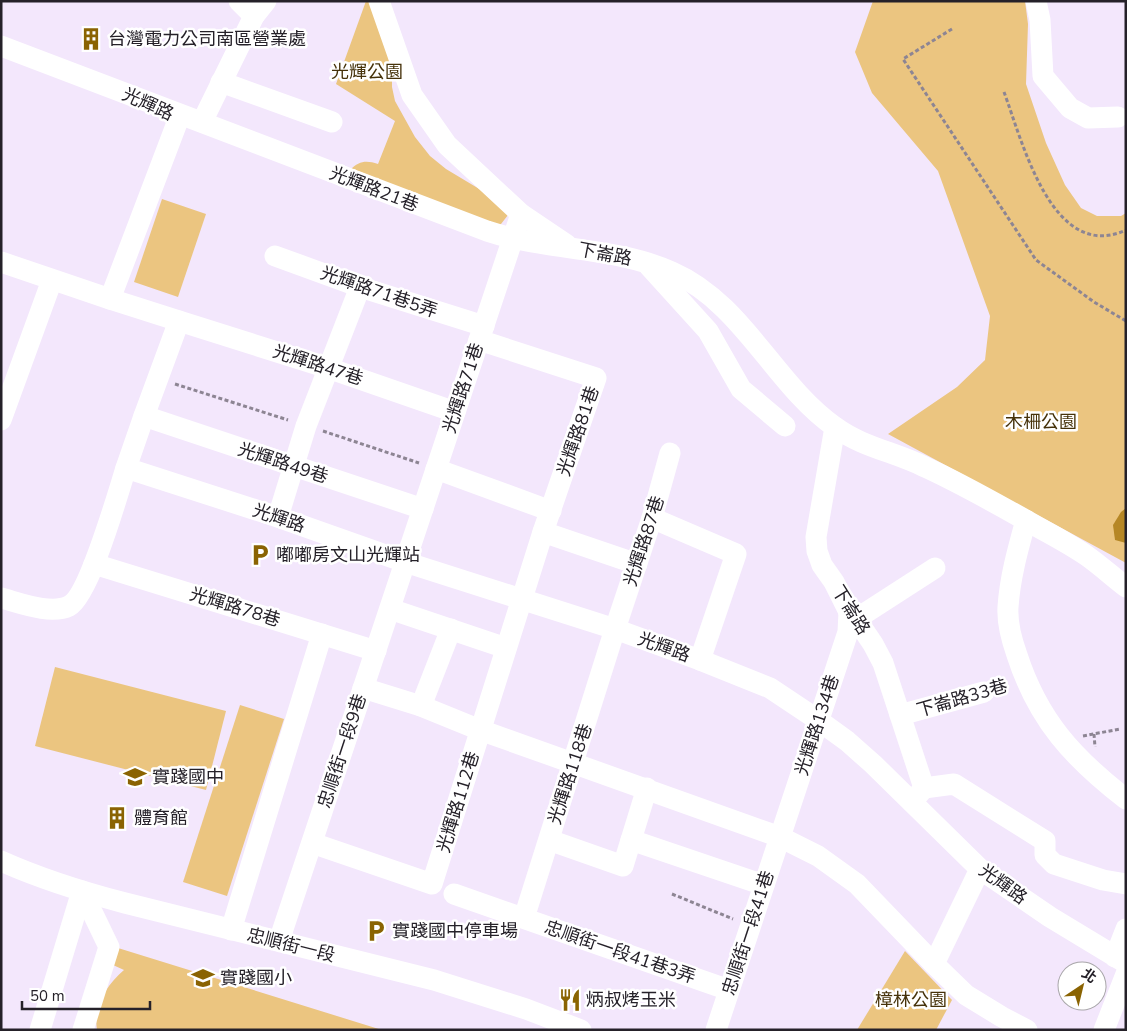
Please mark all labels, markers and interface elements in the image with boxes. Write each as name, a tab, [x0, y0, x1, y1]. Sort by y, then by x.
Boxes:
building icon: 台灣電力公司南區營業處	[78, 26, 104, 52]
place label: 台灣電力公司南區營業處	[108, 27, 306, 51]
park label: 光輝公園	[331, 60, 403, 84]
street label: 光輝路	[118, 82, 178, 126]
street label: 光輝路21巷	[326, 161, 422, 217]
street label: 下崙路	[576, 237, 634, 271]
street label: 光輝路71巷5弄	[317, 261, 441, 323]
street label: 光輝路47巷	[270, 339, 366, 391]
street label: 光輝路71巷	[437, 340, 489, 436]
street label: 光輝路81巷	[551, 383, 605, 479]
park label: 木柵公園	[1005, 410, 1077, 434]
street label: 光輝路49巷	[235, 437, 331, 489]
street label: 光輝路87巷	[618, 493, 670, 589]
street label: 光輝路	[250, 498, 308, 538]
parking icon: 嘟嘟房文山光輝站	[247, 542, 273, 568]
place label: 嘟嘟房文山光輝站	[276, 543, 420, 567]
street label: 下崙路	[827, 581, 875, 639]
street label: 光輝路78巷	[187, 582, 283, 632]
street label: 光輝路	[635, 626, 693, 668]
street label: 光輝路134巷	[789, 672, 845, 778]
street label: 下崙路33巷	[914, 674, 1010, 722]
street label: 忠順街一段9巷	[312, 691, 372, 811]
street label: 光輝路118巷	[542, 721, 598, 827]
street label: 光輝路112巷	[431, 749, 485, 855]
school or university icon: 實踐國中	[122, 764, 148, 790]
place label: 實踐國中	[152, 765, 224, 789]
building icon: 體育館	[104, 805, 130, 831]
place label: 體育館	[134, 806, 188, 830]
street label: 光輝路	[974, 858, 1032, 910]
street label: 忠順街一段41巷	[717, 868, 779, 998]
street label: 忠順街一段41巷3弄	[541, 915, 699, 989]
parking icon: 實踐國中停車場	[363, 918, 389, 944]
place label: 實踐國中停車場	[392, 919, 518, 943]
street label: 忠順街一段	[244, 922, 338, 968]
north arrow	[1057, 961, 1107, 1011]
text: 北	[1078, 964, 1100, 988]
school or university icon: 實踐國小	[190, 965, 216, 991]
place label: 實踐國小	[220, 966, 292, 990]
scale bar	[22, 978, 150, 1010]
text: 50 m	[30, 986, 65, 1006]
restaurant icon: 炳叔烤玉米	[557, 987, 583, 1013]
place label: 炳叔烤玉米	[586, 988, 676, 1012]
park label: 樟林公園	[875, 988, 947, 1012]

